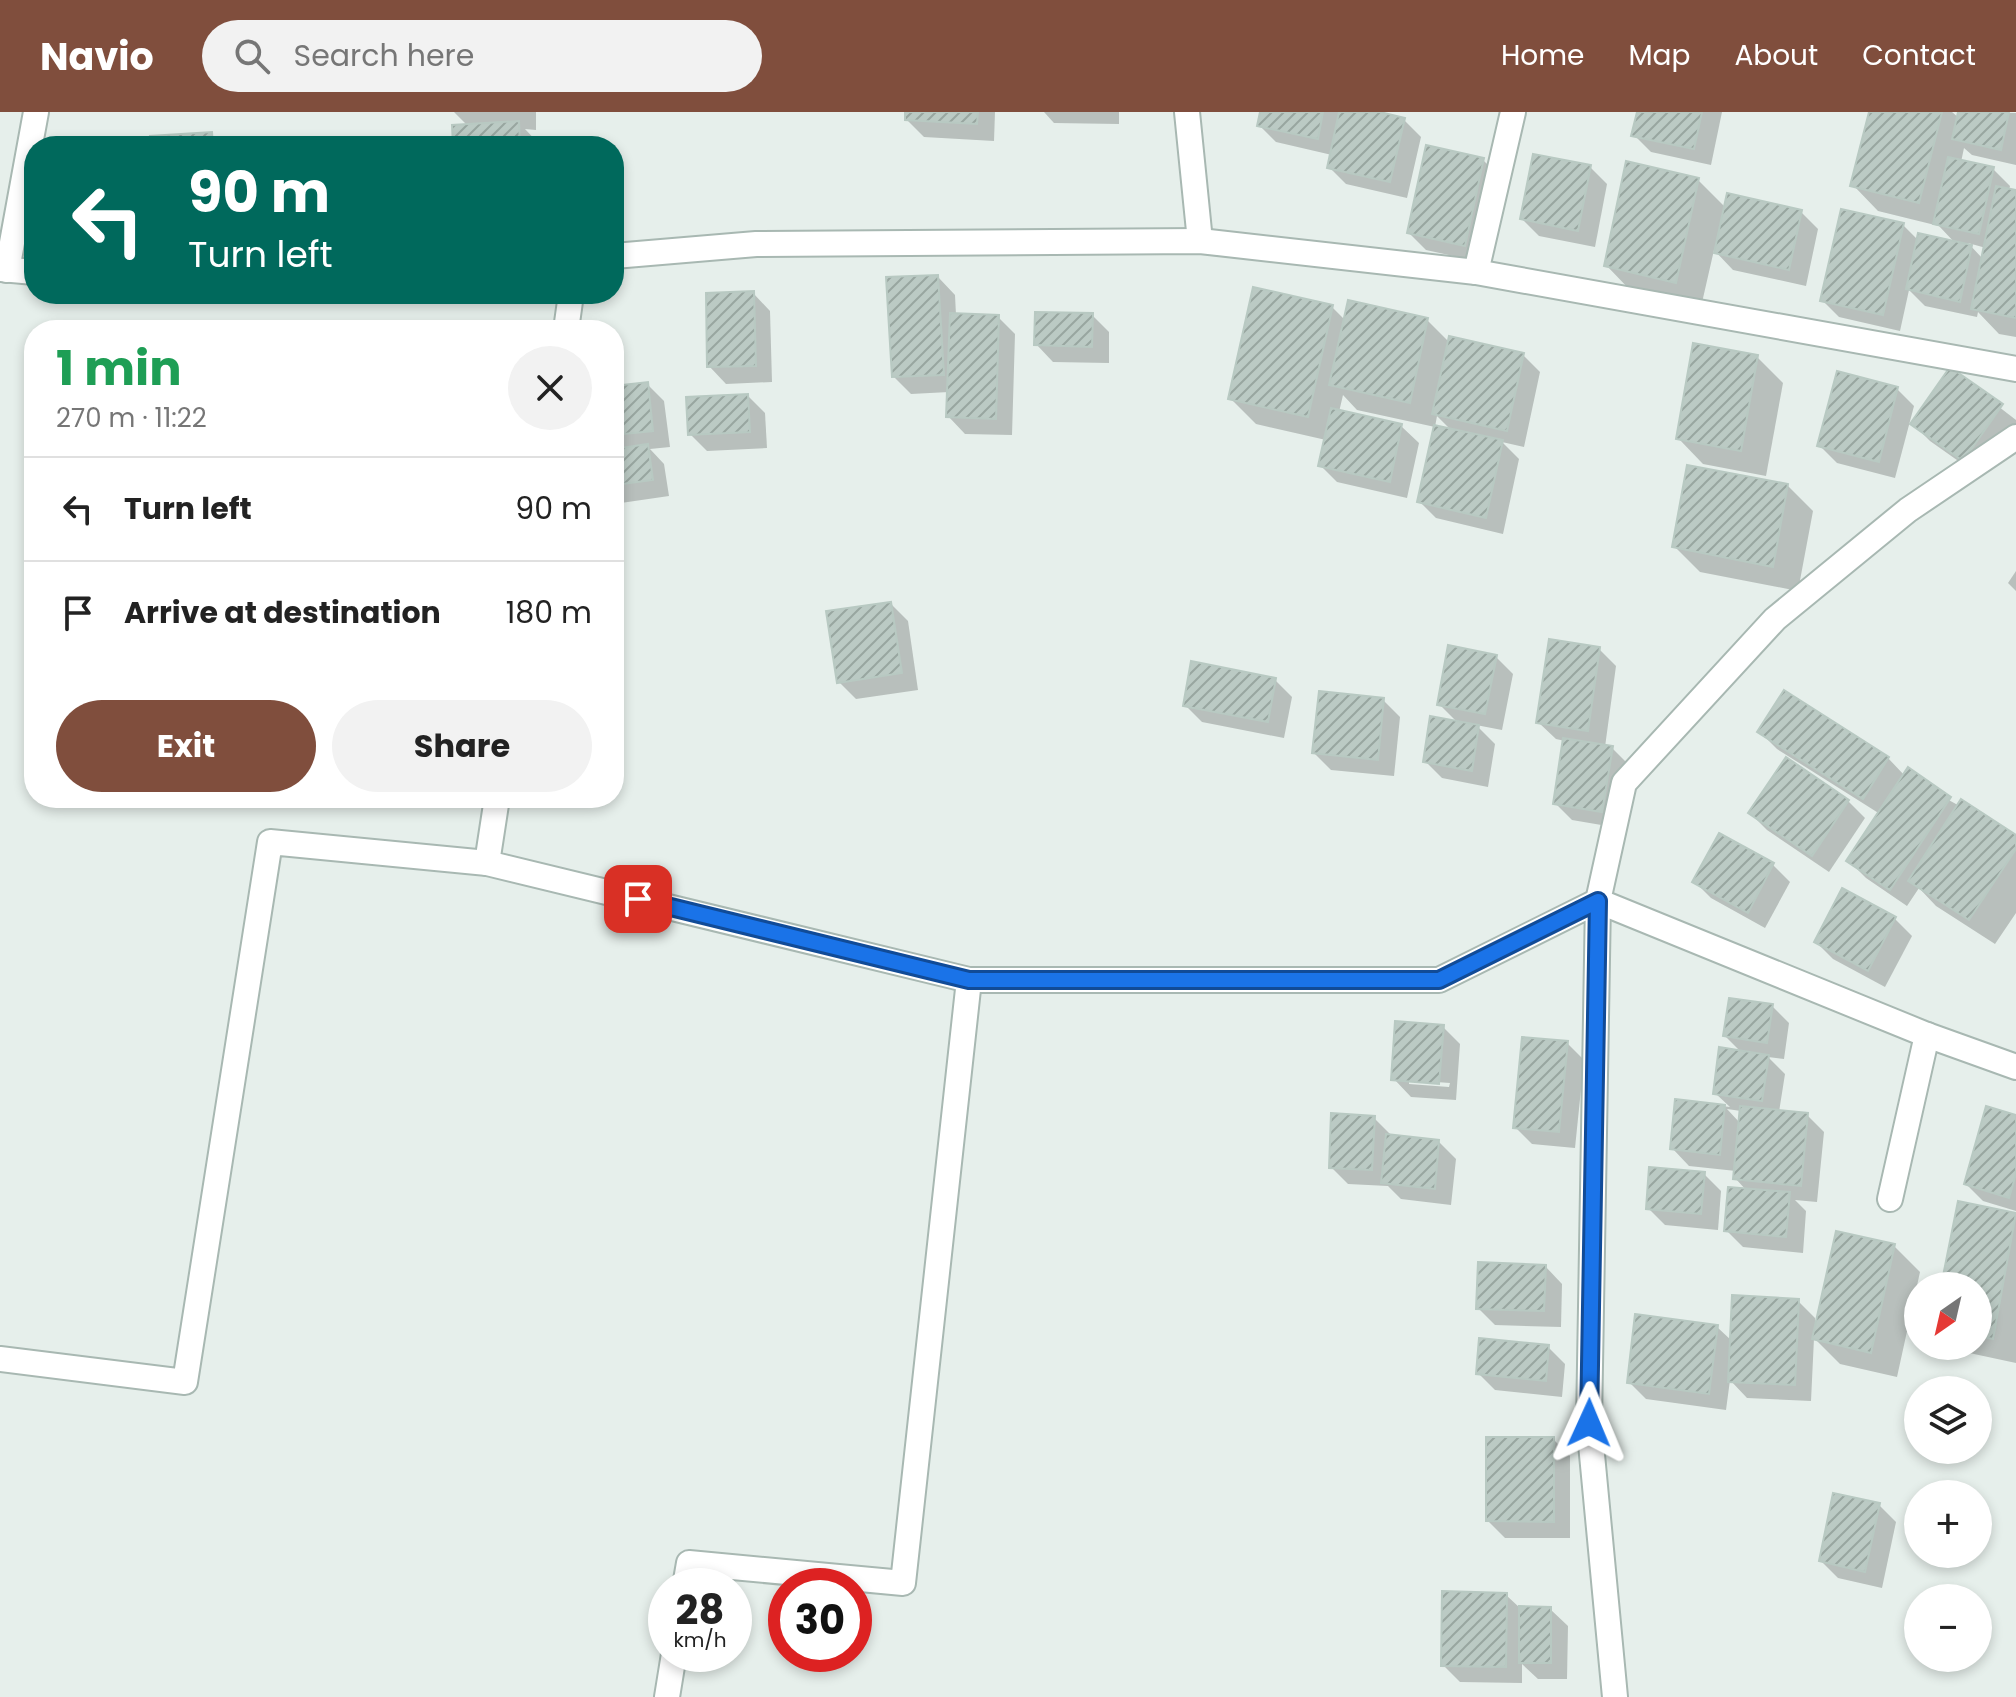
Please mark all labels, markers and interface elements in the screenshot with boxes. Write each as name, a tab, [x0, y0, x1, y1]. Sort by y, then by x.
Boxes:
search box	[202, 20, 762, 92]
text: Navio	[40, 30, 154, 83]
icon: search	[230, 34, 274, 78]
text: Search here	[294, 34, 474, 77]
text: Home	[1501, 36, 1584, 75]
text: Map	[1628, 36, 1690, 75]
text: About	[1734, 36, 1818, 75]
text: Contact	[1862, 36, 1976, 75]
text: 90 m	[188, 153, 330, 232]
icon: left	[56, 168, 160, 272]
text: Turn left	[188, 229, 333, 280]
text: 1 min	[56, 335, 182, 402]
button: close	[508, 346, 592, 430]
text: 270 m · 11:22	[56, 400, 207, 436]
icon: left	[56, 487, 100, 531]
text: Turn left	[124, 487, 252, 530]
text: 90 m	[515, 487, 592, 530]
icon: arrive	[56, 591, 100, 635]
text: Arrive at destination	[124, 591, 441, 634]
text: 180 m	[506, 591, 592, 634]
button: Exit	[56, 700, 316, 792]
button: Share	[332, 700, 592, 792]
pin	[604, 865, 672, 933]
icon: arrive	[616, 877, 660, 921]
north arrow	[1904, 1272, 1992, 1360]
map controls	[1904, 1272, 1992, 1672]
button: layers	[1904, 1376, 1992, 1464]
position arrow	[1547, 1381, 1631, 1465]
button: +	[1904, 1480, 1992, 1568]
speed limit sign: 30	[768, 1568, 872, 1672]
text: 28	[676, 1582, 724, 1638]
button: −	[1904, 1584, 1992, 1672]
text: km/h	[673, 1626, 727, 1654]

